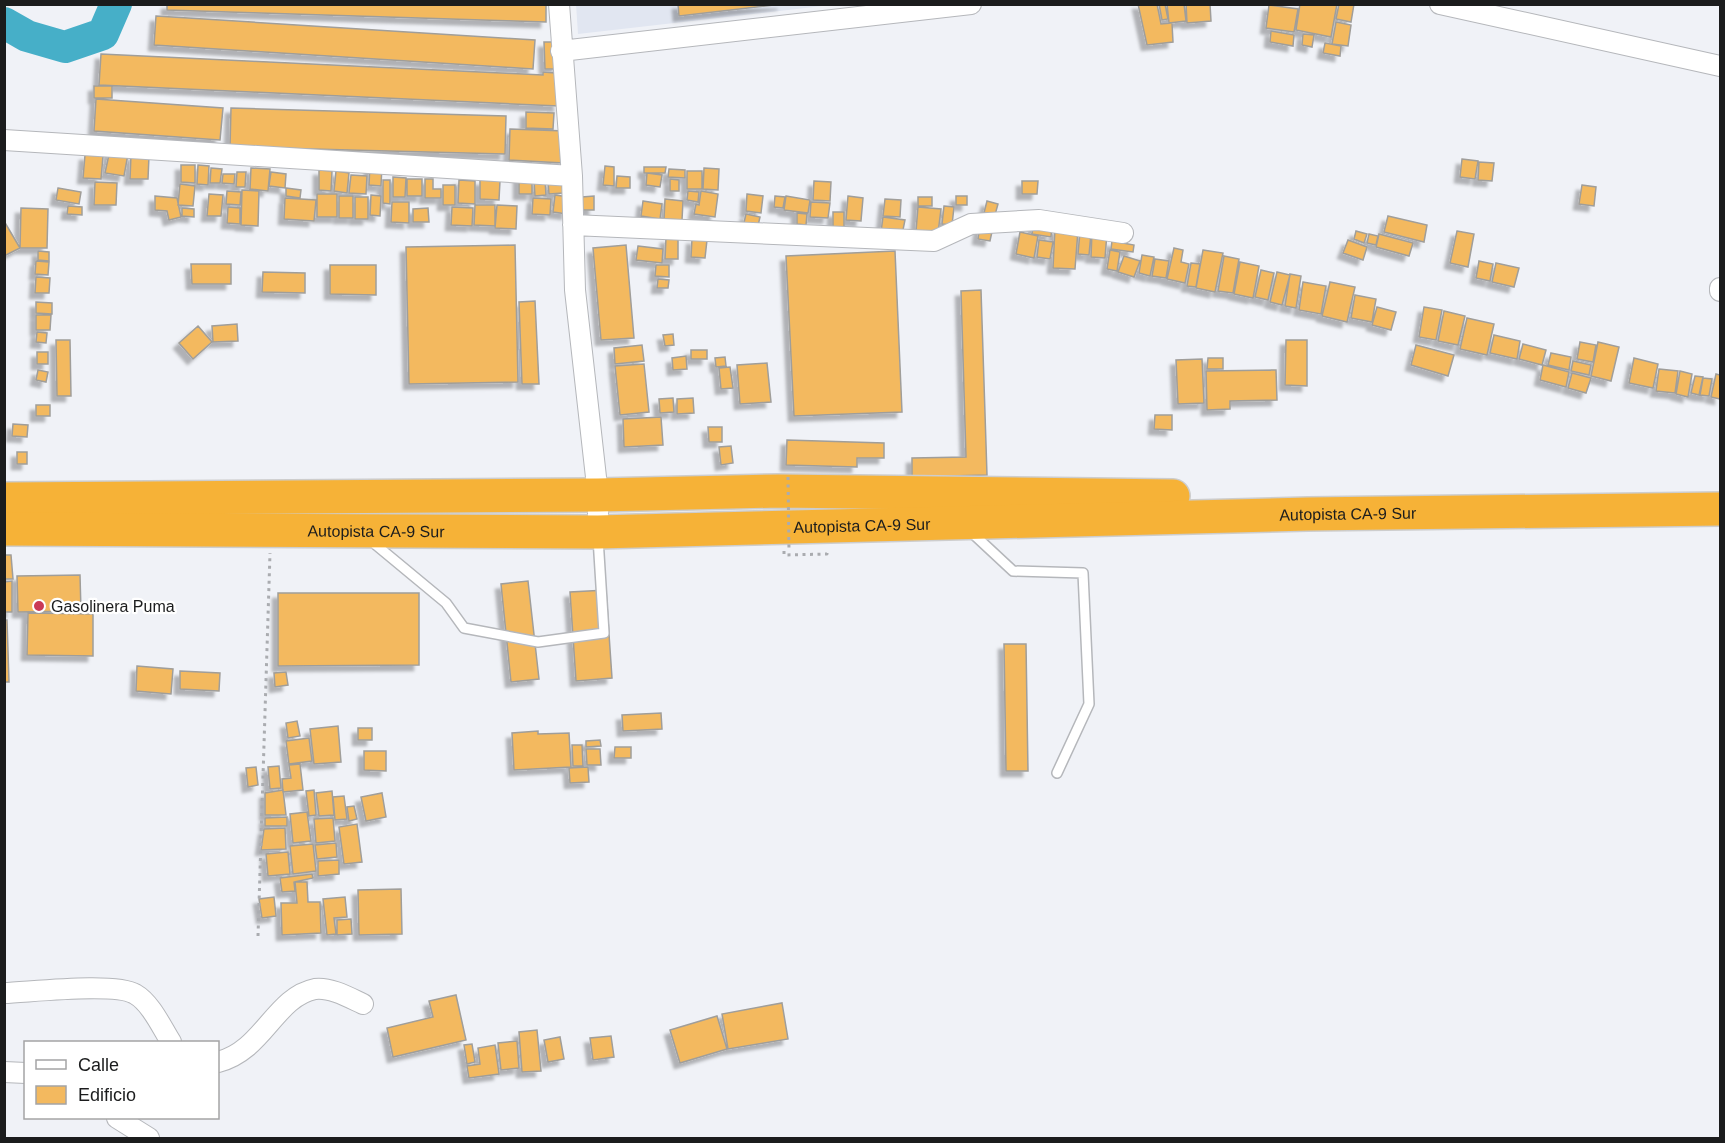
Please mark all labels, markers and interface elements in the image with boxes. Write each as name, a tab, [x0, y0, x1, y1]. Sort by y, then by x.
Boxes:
street label: Autopista CA-9 Sur	[1279, 504, 1417, 523]
street label: Autopista CA-9 Sur	[793, 515, 931, 536]
street label: Autopista CA-9 Sur	[307, 522, 445, 540]
place label: Gasolinera Puma	[51, 598, 175, 615]
marker: Gasolinera Puma	[32, 599, 46, 613]
legend	[24, 1041, 219, 1119]
text: Calle	[78, 1055, 119, 1075]
text: Edificio	[78, 1085, 136, 1105]

